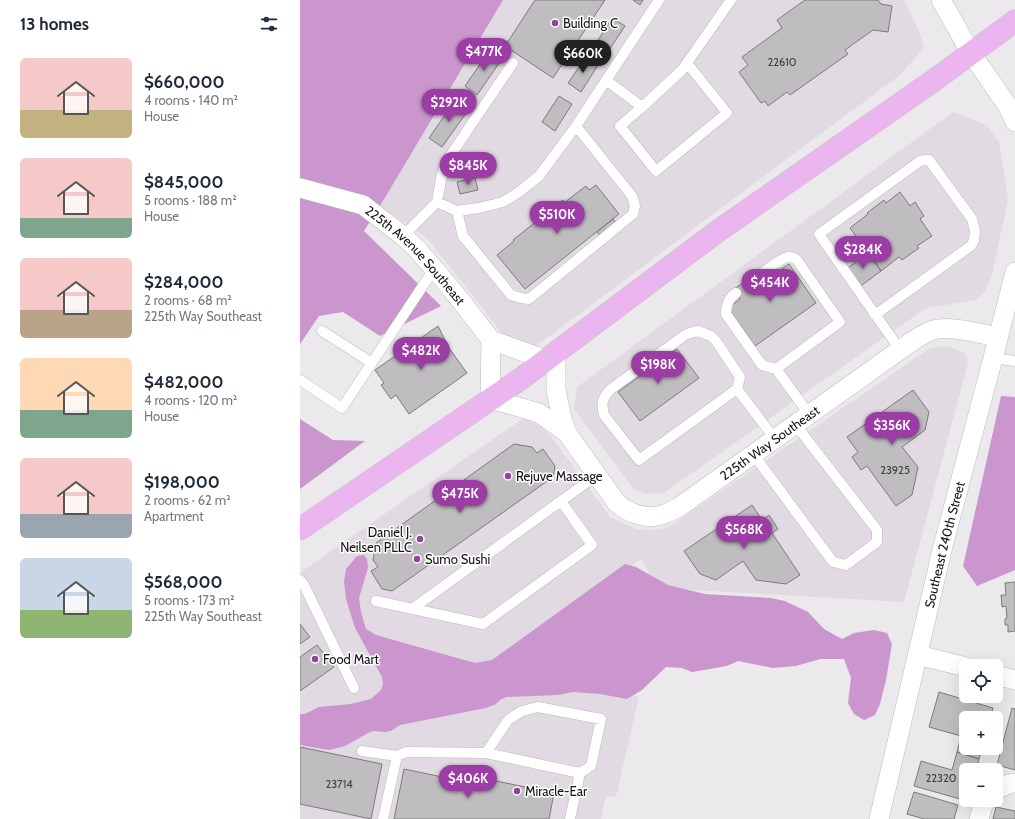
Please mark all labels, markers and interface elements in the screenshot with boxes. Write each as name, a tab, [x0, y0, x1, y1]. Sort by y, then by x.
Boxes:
icon: filters	[258, 13, 280, 35]
text: 13 homes	[20, 14, 89, 34]
place label: Building C	[563, 15, 618, 31]
marker: Building C	[550, 18, 560, 28]
pin: $477K	[456, 38, 512, 72]
pin: $660K	[555, 40, 611, 74]
text: $477K	[465, 43, 503, 59]
text: $660K	[563, 45, 603, 61]
house number: 22610	[768, 55, 797, 69]
text: $660,000	[144, 72, 225, 92]
icon: home	[52, 74, 100, 122]
pin: $292K	[421, 89, 477, 123]
text: 4 rooms · 140 m²	[144, 92, 238, 108]
text: $292K	[431, 94, 467, 110]
text: House	[144, 108, 179, 124]
pin: $845K	[440, 152, 496, 186]
text: $845K	[449, 157, 487, 173]
text: $845,000	[144, 172, 224, 192]
icon: home	[52, 174, 100, 222]
text: 5 rooms · 188 m²	[144, 192, 237, 208]
pin: $510K	[529, 201, 585, 235]
street label: 225th Avenue Southeast	[362, 202, 469, 308]
text: $510K	[539, 206, 575, 222]
text: House	[144, 208, 179, 224]
pin: $284K	[835, 236, 891, 270]
text: $284K	[844, 241, 882, 257]
pin: $454K	[742, 269, 798, 303]
text: $284,000	[144, 272, 223, 292]
icon: home	[52, 274, 100, 322]
text: $454K	[751, 274, 789, 290]
text: 2 rooms · 68 m²	[144, 292, 232, 308]
text: 225th Way Southeast	[144, 308, 262, 324]
pin: $482K	[393, 337, 449, 371]
text: $482K	[402, 342, 440, 358]
pin: $198K	[630, 351, 686, 385]
text: $198K	[640, 356, 676, 372]
text: $482,000	[144, 372, 223, 392]
icon: home	[52, 374, 100, 422]
text: 4 rooms · 120 m²	[144, 392, 237, 408]
street label: 225th Way Southeast	[717, 402, 823, 483]
text: House	[144, 408, 179, 424]
pin: $356K	[864, 412, 920, 446]
text: $356K	[874, 417, 911, 433]
house number: 23925	[880, 463, 910, 477]
place label: Rejuve Massage	[516, 468, 603, 485]
marker: Rejuve Massage	[503, 471, 513, 481]
text: $198,000	[144, 472, 220, 492]
icon: home	[52, 474, 100, 522]
street label: Southeast 240th Street	[921, 479, 968, 609]
pin: $475K	[432, 480, 488, 514]
text: $475K	[441, 485, 479, 501]
text: 2 rooms · 62 m²	[144, 492, 231, 508]
text: Apartment	[144, 508, 204, 524]
pin: $568K	[716, 516, 772, 550]
text: $568K	[725, 521, 763, 537]
place label: Daniel J. Neilsen PLLC	[340, 524, 412, 555]
marker: Daniel J. Neilsen PLLC	[415, 534, 425, 544]
place label: Sumo Sushi	[425, 551, 490, 567]
marker: Sumo Sushi	[412, 554, 422, 564]
text: $568,000	[144, 572, 223, 592]
icon: home	[52, 574, 100, 622]
text: 5 rooms · 173 m²	[144, 592, 234, 608]
text: 225th Way Southeast	[144, 608, 262, 624]
place label: Food Mart	[323, 651, 379, 667]
marker: Food Mart	[310, 654, 320, 664]
map controls	[959, 659, 1003, 807]
button: locate	[959, 659, 1003, 703]
button: +	[959, 711, 1003, 755]
button: −	[959, 763, 1003, 807]
pin: $406K	[440, 765, 496, 799]
text: $406K	[448, 770, 488, 786]
house number: 22320	[926, 771, 957, 785]
house number: 23714	[325, 777, 353, 791]
place label: Miracle-Ear	[525, 783, 588, 799]
marker: Miracle-Ear	[512, 786, 522, 796]

